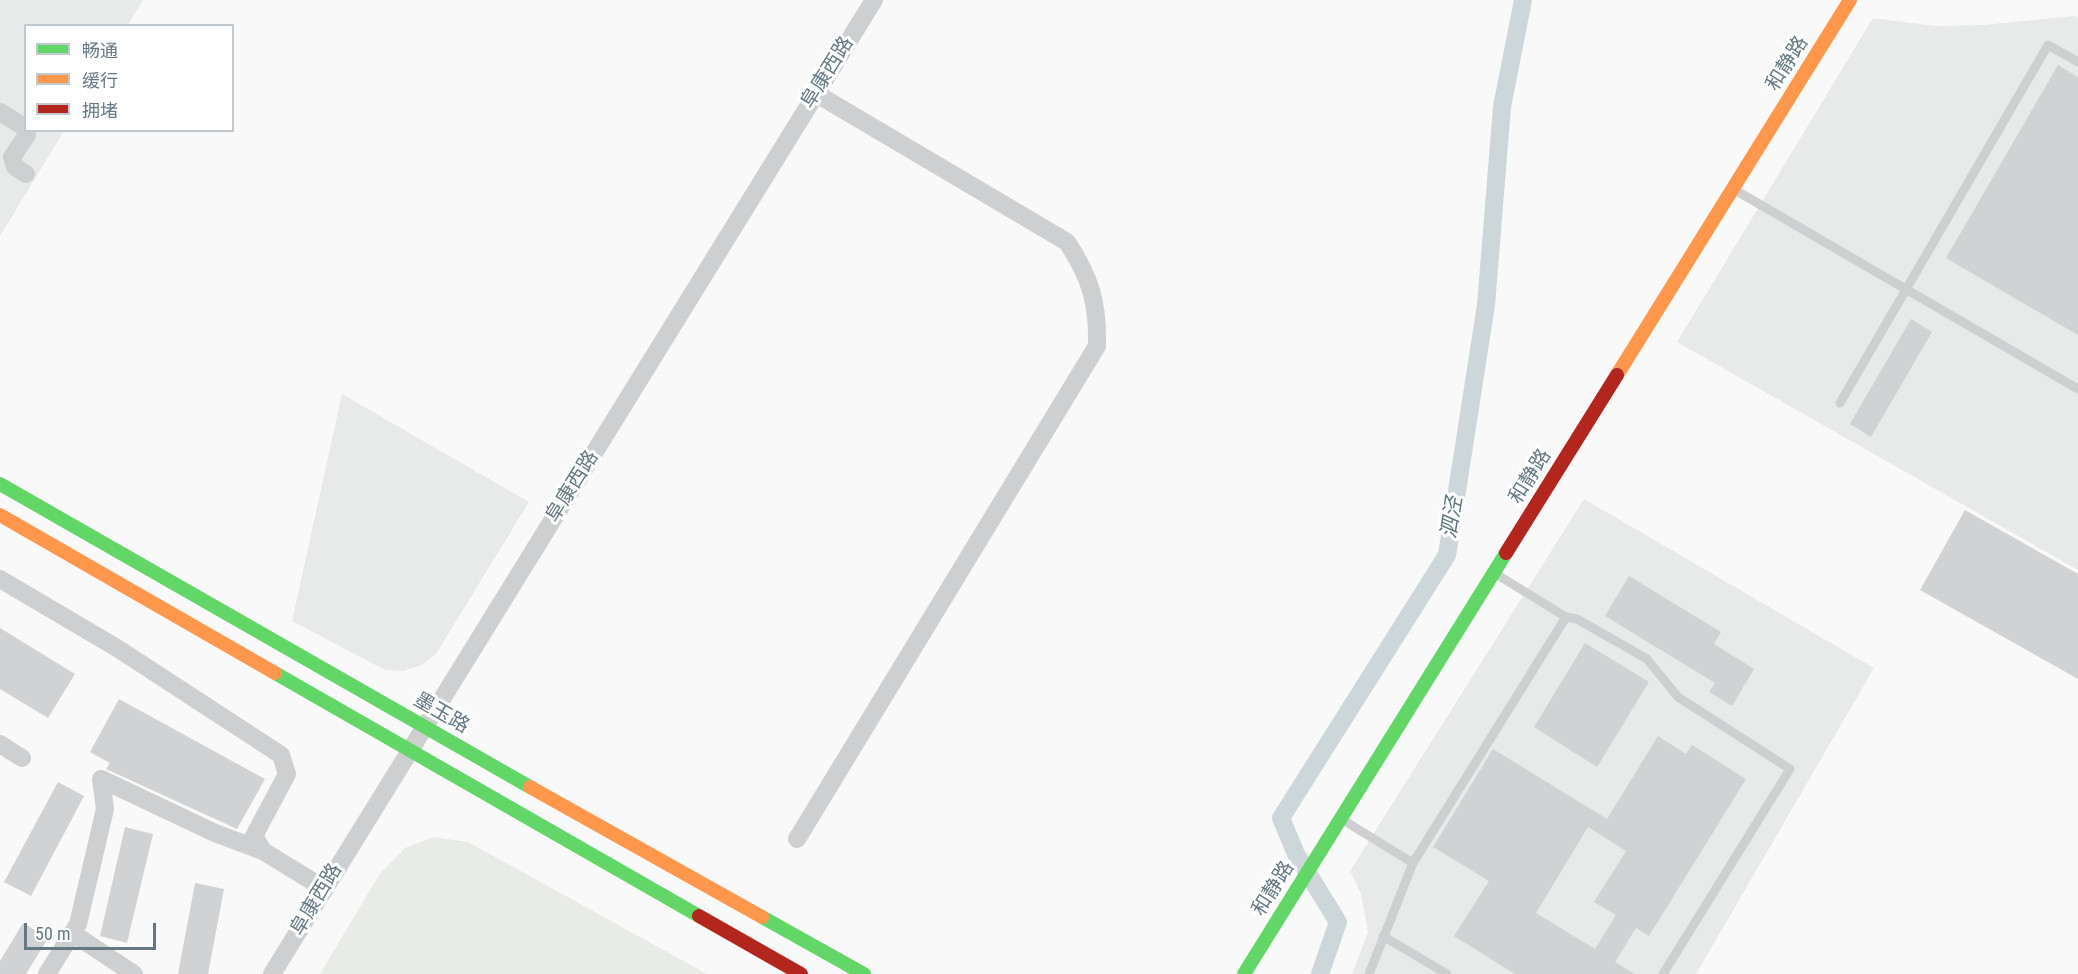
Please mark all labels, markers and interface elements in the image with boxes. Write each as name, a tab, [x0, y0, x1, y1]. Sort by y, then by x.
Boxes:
legend	[24, 24, 234, 132]
street label: 和静路	[1762, 32, 1814, 96]
street label: 阜康西路	[797, 33, 859, 113]
text: 畅通	[82, 40, 118, 61]
text: 缓行	[82, 70, 118, 91]
text: 拥堵	[82, 100, 118, 121]
street label: 和静路	[1505, 445, 1557, 509]
street label: 阜康西路	[542, 447, 604, 527]
water label: 泗泾	[1437, 495, 1469, 541]
street label: 墨玉路	[409, 689, 473, 739]
street label: 和静路	[1248, 857, 1300, 921]
street label: 阜康西路	[286, 860, 348, 940]
scale bar	[27, 911, 159, 949]
text: 50 m	[35, 923, 70, 944]

